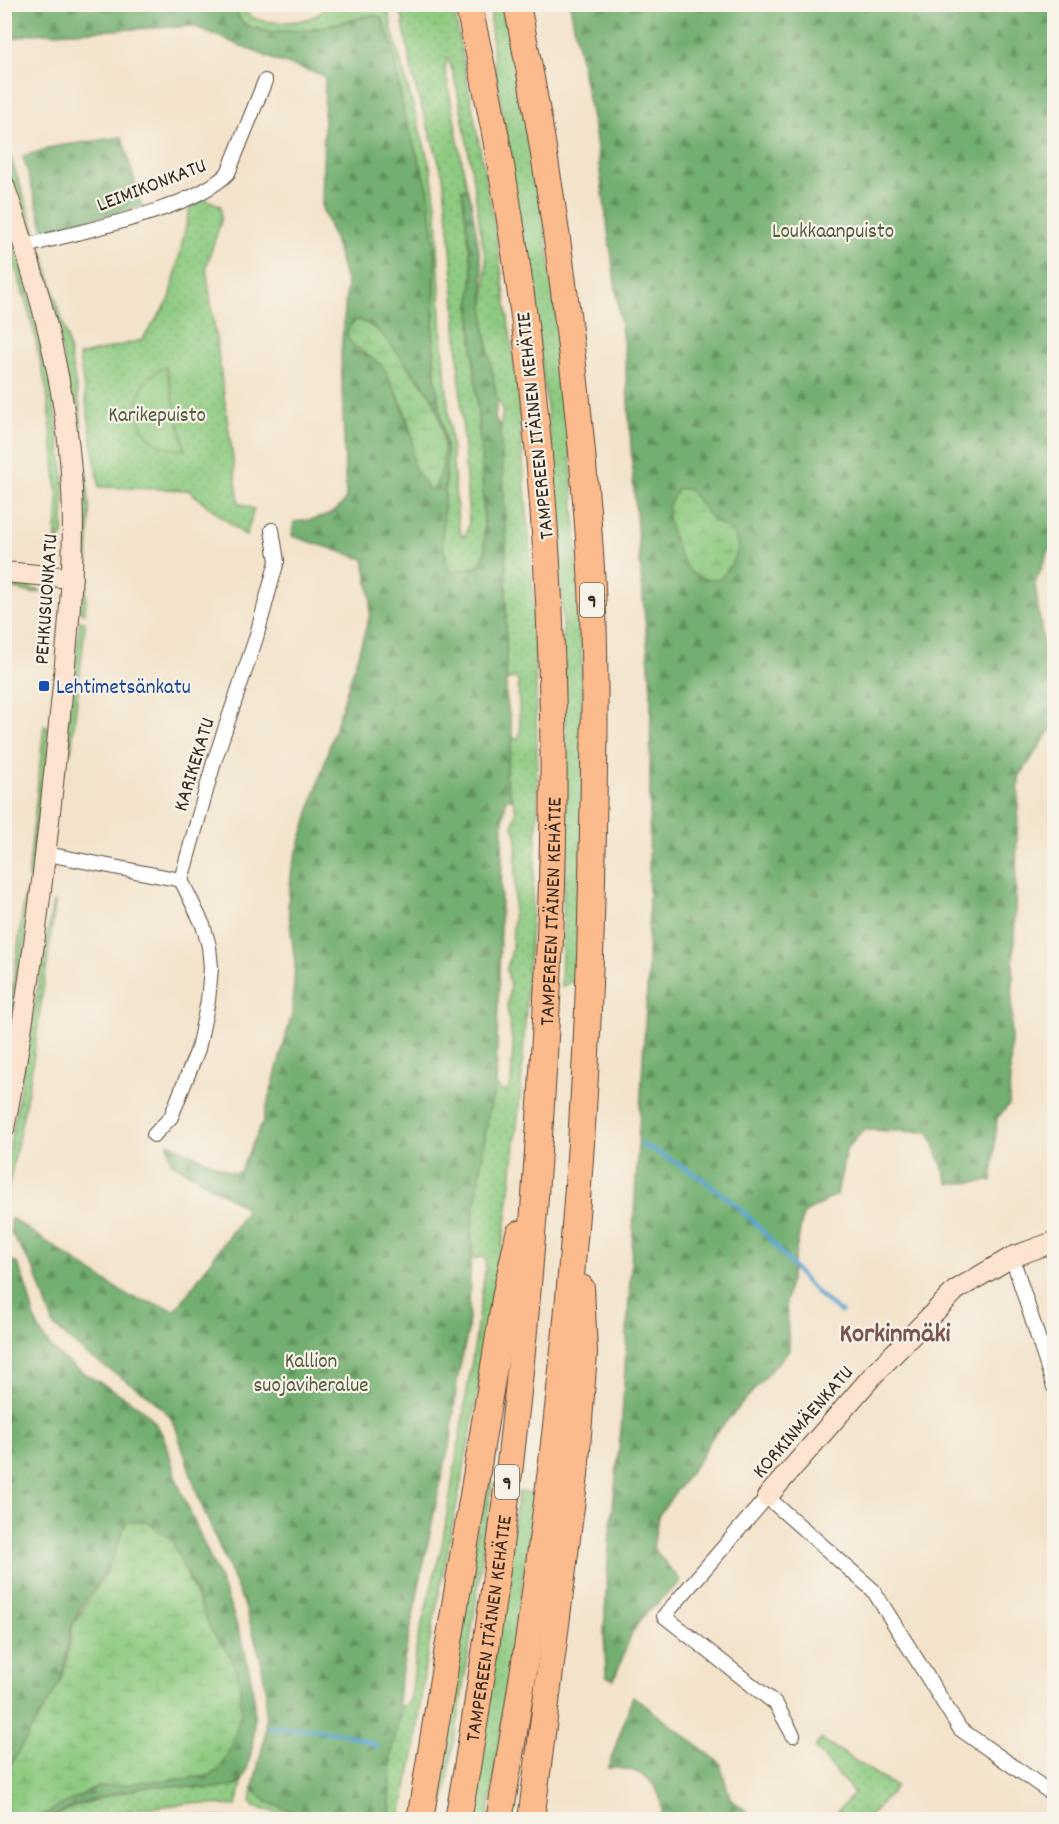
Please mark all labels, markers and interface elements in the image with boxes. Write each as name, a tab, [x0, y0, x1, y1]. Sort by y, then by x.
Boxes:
street label: LEIMIKONKATU	[93, 152, 211, 221]
park label: Loukkaanpuisto	[772, 218, 894, 248]
street label: TAMPEREEN ITÄINEN KEHÄTIE	[510, 310, 564, 541]
park label: Karikepuisto	[108, 402, 206, 432]
street label: PEHKUSUONKATU	[28, 533, 68, 666]
road number: 9	[580, 583, 604, 617]
place label: Lehtimetsänkatu	[56, 674, 191, 704]
marker: Lehtimetsänkatu	[37, 679, 51, 693]
street label: KARIKEKATU	[167, 714, 224, 816]
street label: TAMPEREEN ITÄINEN KEHÄTIE	[534, 797, 572, 1027]
district label: Korkinmäki	[839, 1316, 951, 1355]
park label: Kallion suojaviheralue	[254, 1348, 368, 1402]
street label: KORKINMÄENKATU	[747, 1360, 862, 1486]
road number: 9	[495, 1465, 519, 1499]
street label: TAMPEREEN ITÄINEN KEHÄTIE	[460, 1513, 522, 1744]

